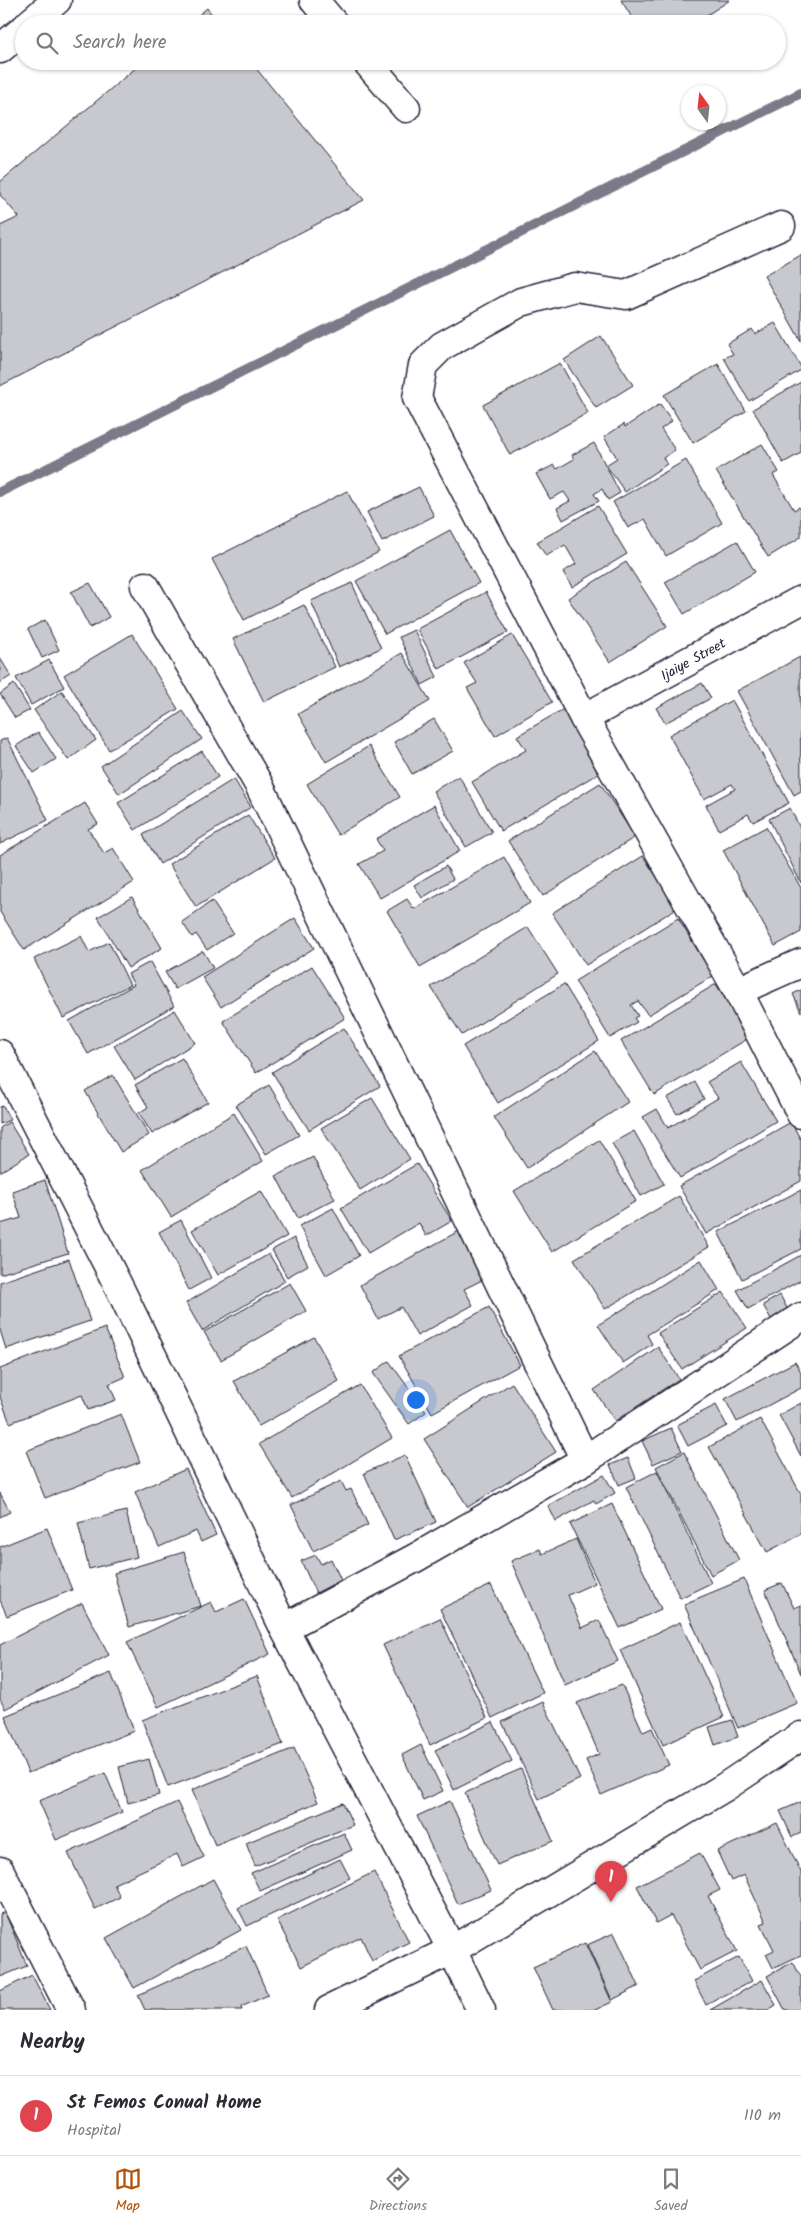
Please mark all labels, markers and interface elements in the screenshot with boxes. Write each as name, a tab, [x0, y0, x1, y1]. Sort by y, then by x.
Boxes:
search box	[15, 15, 786, 70]
text: Search here	[73, 28, 167, 58]
icon: search	[33, 29, 61, 57]
north arrow	[681, 85, 726, 130]
street label: Ijaiye Street	[657, 633, 731, 687]
your location	[403, 1387, 429, 1413]
pin: 1	[595, 1861, 627, 1902]
text: Nearby	[20, 2026, 85, 2059]
text: St Femos Conual Home	[67, 2088, 261, 2118]
text: 1	[34, 2103, 38, 2128]
text: 110 m	[744, 2103, 781, 2128]
text: Hospital	[67, 2118, 121, 2143]
tab: Map	[114, 2165, 142, 2217]
tab: Directions	[369, 2165, 427, 2217]
tab: Saved	[654, 2165, 687, 2217]

